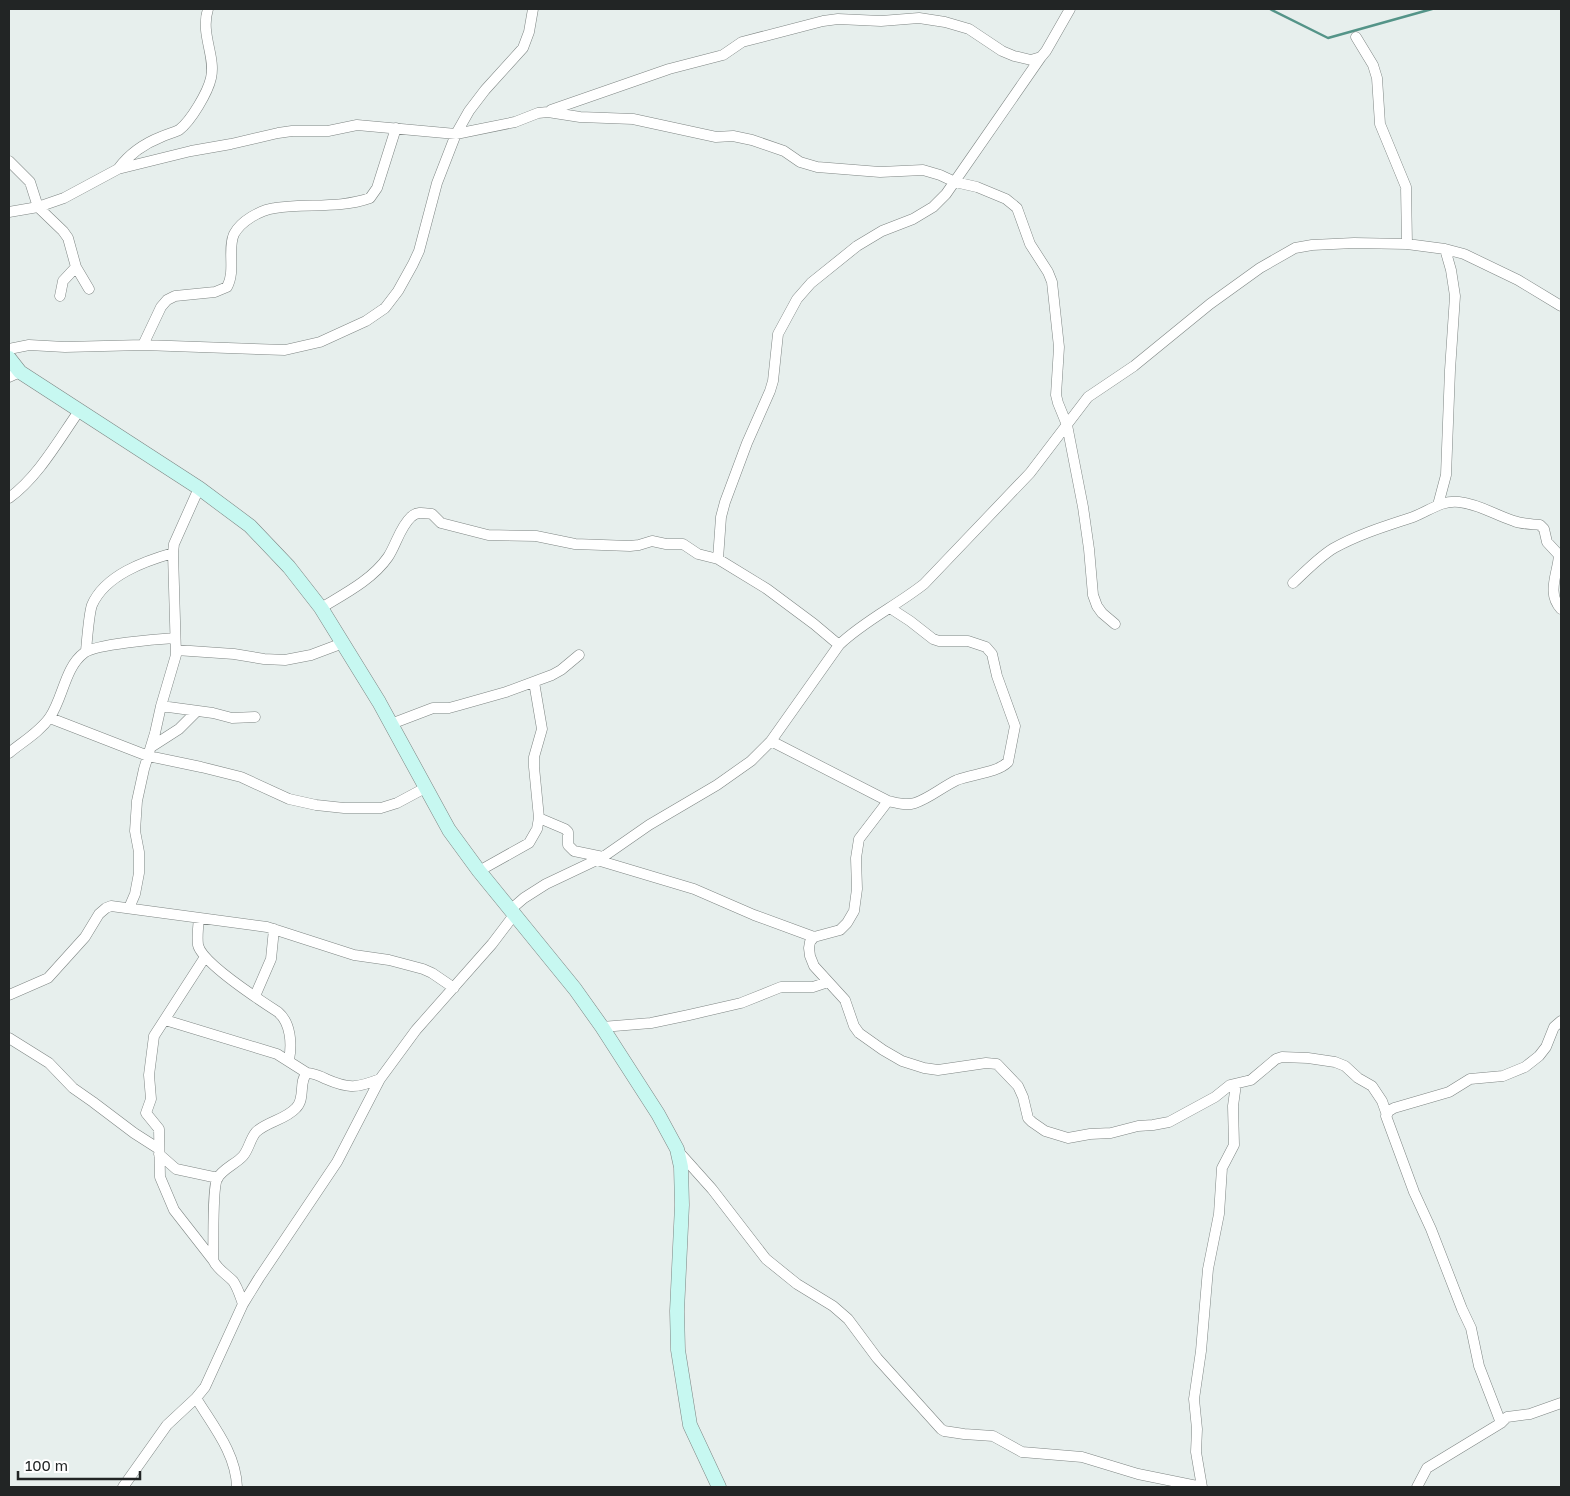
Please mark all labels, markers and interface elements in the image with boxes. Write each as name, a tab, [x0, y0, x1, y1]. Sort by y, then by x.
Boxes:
scale bar	[18, 1448, 140, 1480]
text: 100 m	[25, 1456, 68, 1474]

